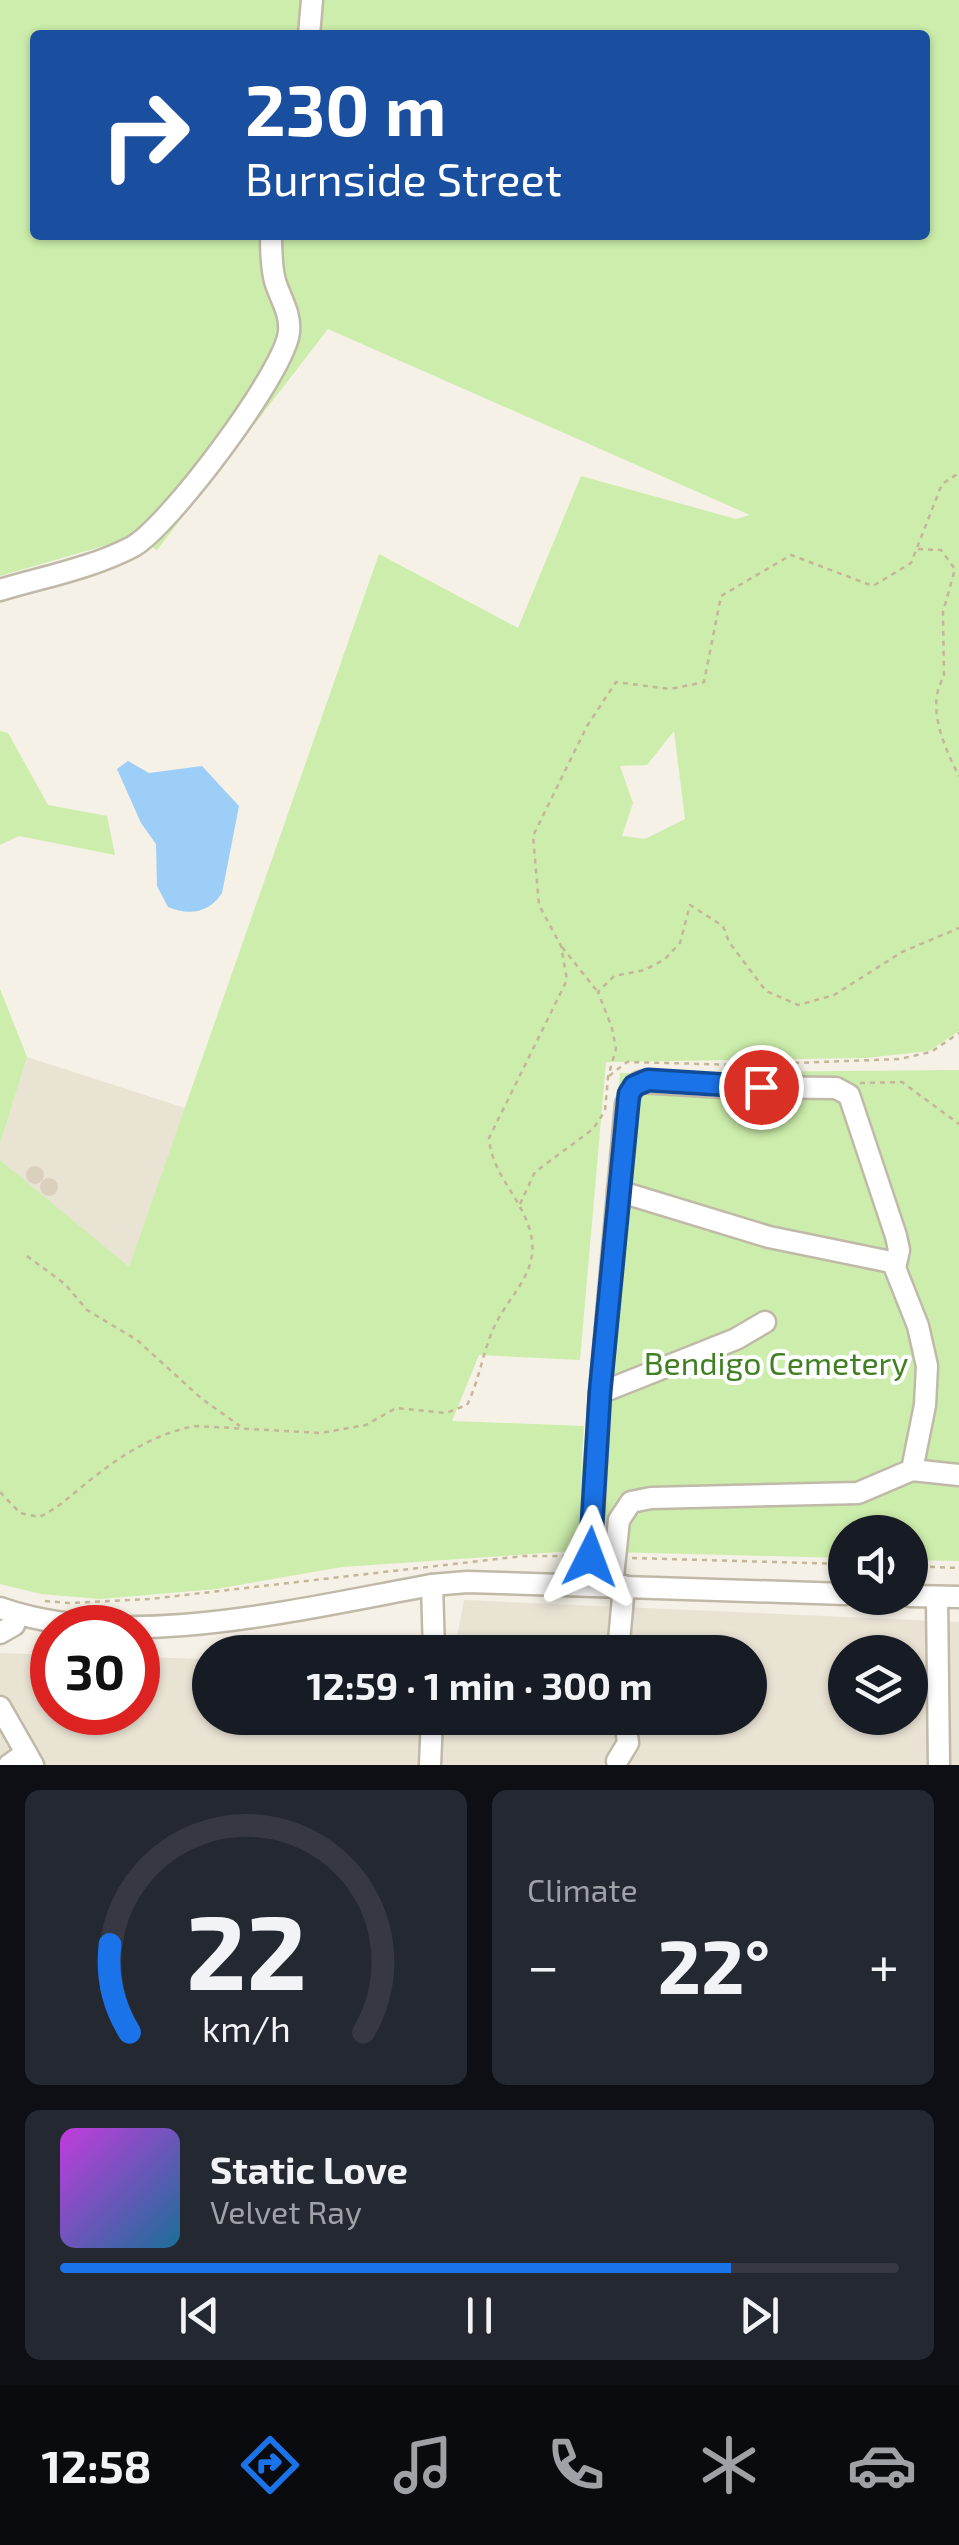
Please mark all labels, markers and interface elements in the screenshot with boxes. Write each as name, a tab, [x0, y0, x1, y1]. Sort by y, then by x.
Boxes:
text: 230 m	[245, 66, 446, 150]
icon: right	[80, 70, 210, 200]
text: Burnside Street	[245, 151, 562, 205]
pin	[719, 1045, 804, 1130]
icon: arrive	[734, 1060, 789, 1115]
park label: Bendigo Cemetery	[644, 1343, 908, 1381]
position arrow	[538, 1505, 642, 1609]
map controls	[828, 1515, 928, 1735]
button: sound	[828, 1515, 928, 1615]
speed limit sign: 30	[30, 1605, 160, 1735]
button: layers	[828, 1635, 928, 1735]
text: 12:59 · 1 min · 300 m	[306, 1662, 653, 1708]
text: Climate	[527, 1870, 638, 1908]
text: 22	[186, 1886, 306, 2011]
text: 22°	[657, 1919, 770, 2009]
text: −	[527, 1931, 559, 1997]
text: +	[869, 1931, 899, 1997]
text: km/h	[202, 2006, 290, 2049]
text: Static Love	[210, 2146, 408, 2192]
text: Velvet Ray	[210, 2192, 362, 2230]
icon: previous	[172, 2288, 227, 2343]
icon: pause	[452, 2288, 507, 2343]
icon: next	[732, 2288, 787, 2343]
icon: directions	[235, 2430, 305, 2500]
icon: music	[388, 2430, 458, 2500]
icon: phone	[541, 2430, 611, 2500]
icon: climate	[694, 2430, 764, 2500]
icon: car	[847, 2430, 917, 2500]
text: 12:58	[42, 2438, 152, 2492]

